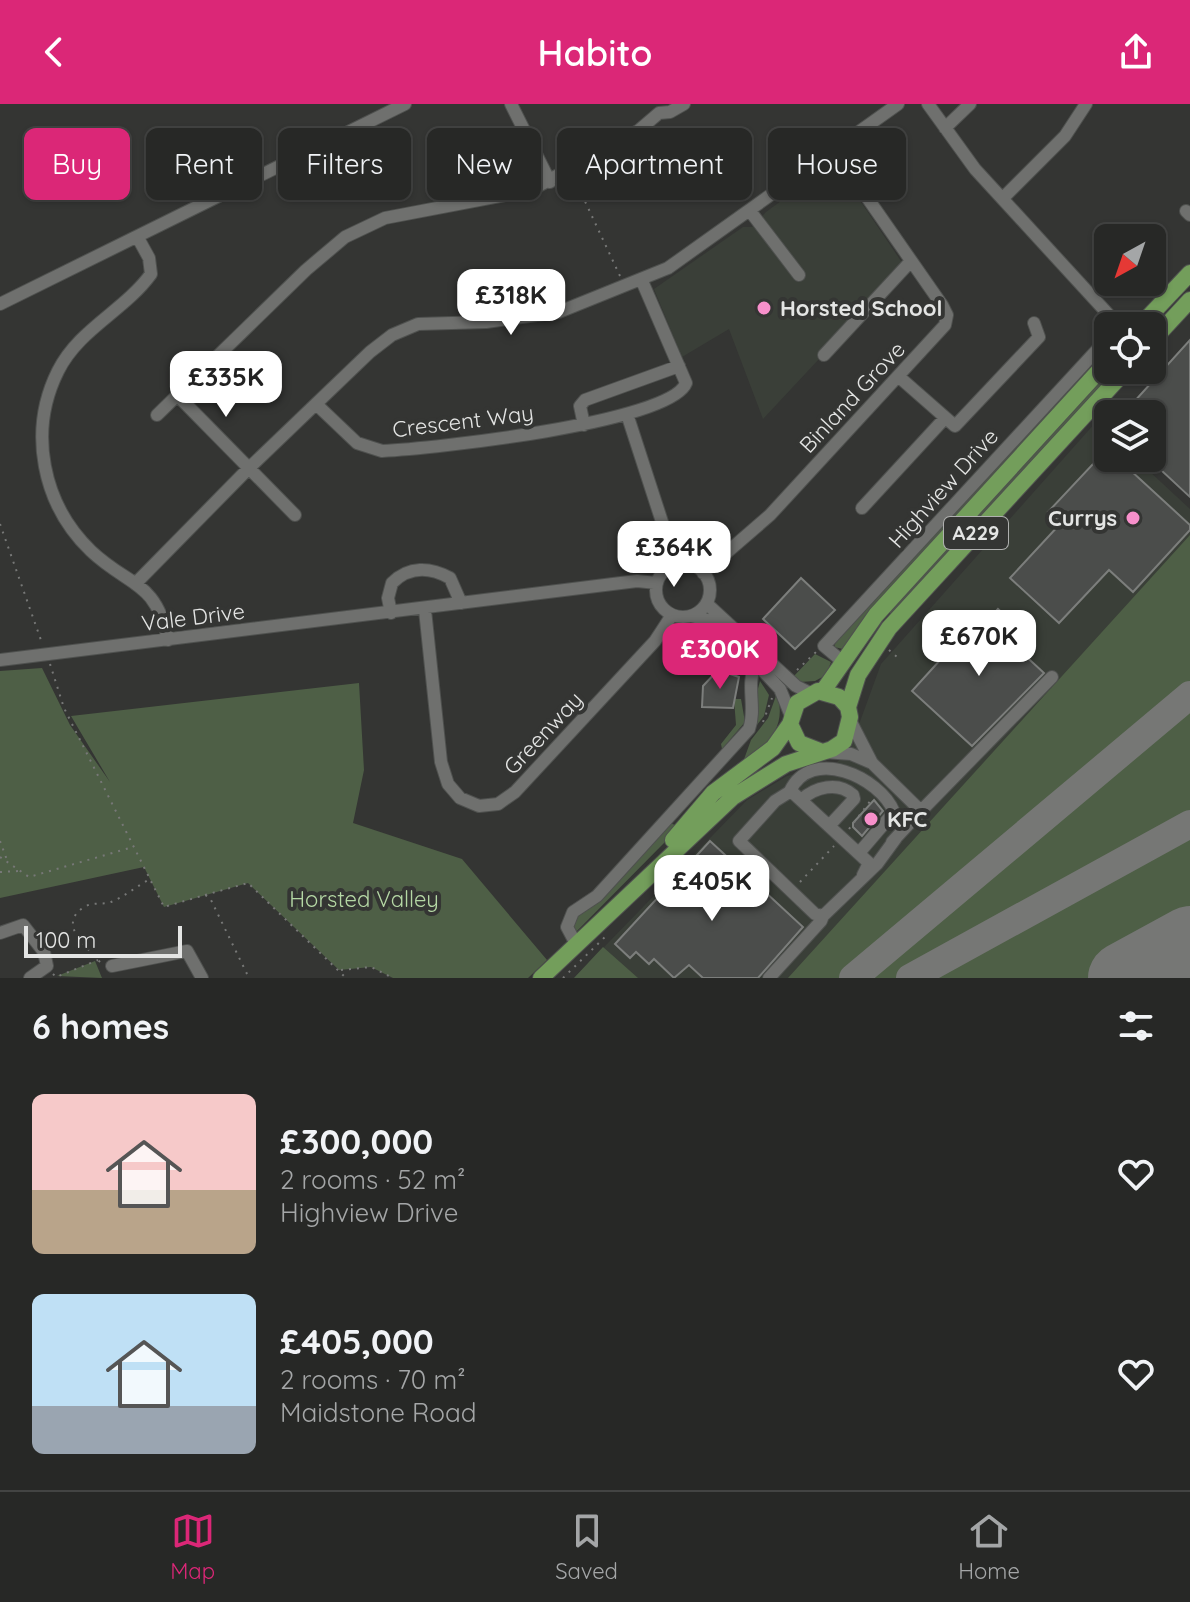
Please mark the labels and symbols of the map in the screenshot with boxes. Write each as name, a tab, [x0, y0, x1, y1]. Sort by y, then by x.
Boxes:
north arrow	[1094, 224, 1166, 296]
pin: £318K	[455, 269, 567, 337]
place label: Horsted School	[780, 294, 942, 322]
marker: Horsted School	[755, 299, 773, 317]
street label: Binland Grove	[793, 335, 911, 459]
pin: £335K	[170, 351, 282, 419]
street label: Crescent Way	[391, 398, 535, 444]
street label: Highview Drive	[882, 423, 1004, 553]
place label: Currys	[1048, 504, 1117, 532]
marker: Currys	[1124, 509, 1142, 527]
road number: A229	[944, 517, 1008, 549]
pin: £364K	[618, 521, 730, 589]
street label: Vale Drive	[140, 597, 246, 637]
pin: £670K	[923, 610, 1035, 678]
pin: £300K	[664, 623, 776, 691]
street label: Greenway	[498, 686, 588, 780]
place label: KFC	[887, 805, 928, 833]
marker: KFC	[862, 810, 880, 828]
pin: £405K	[656, 855, 768, 923]
park label: Horsted Valley	[289, 885, 439, 913]
scale bar	[24, 922, 182, 958]

